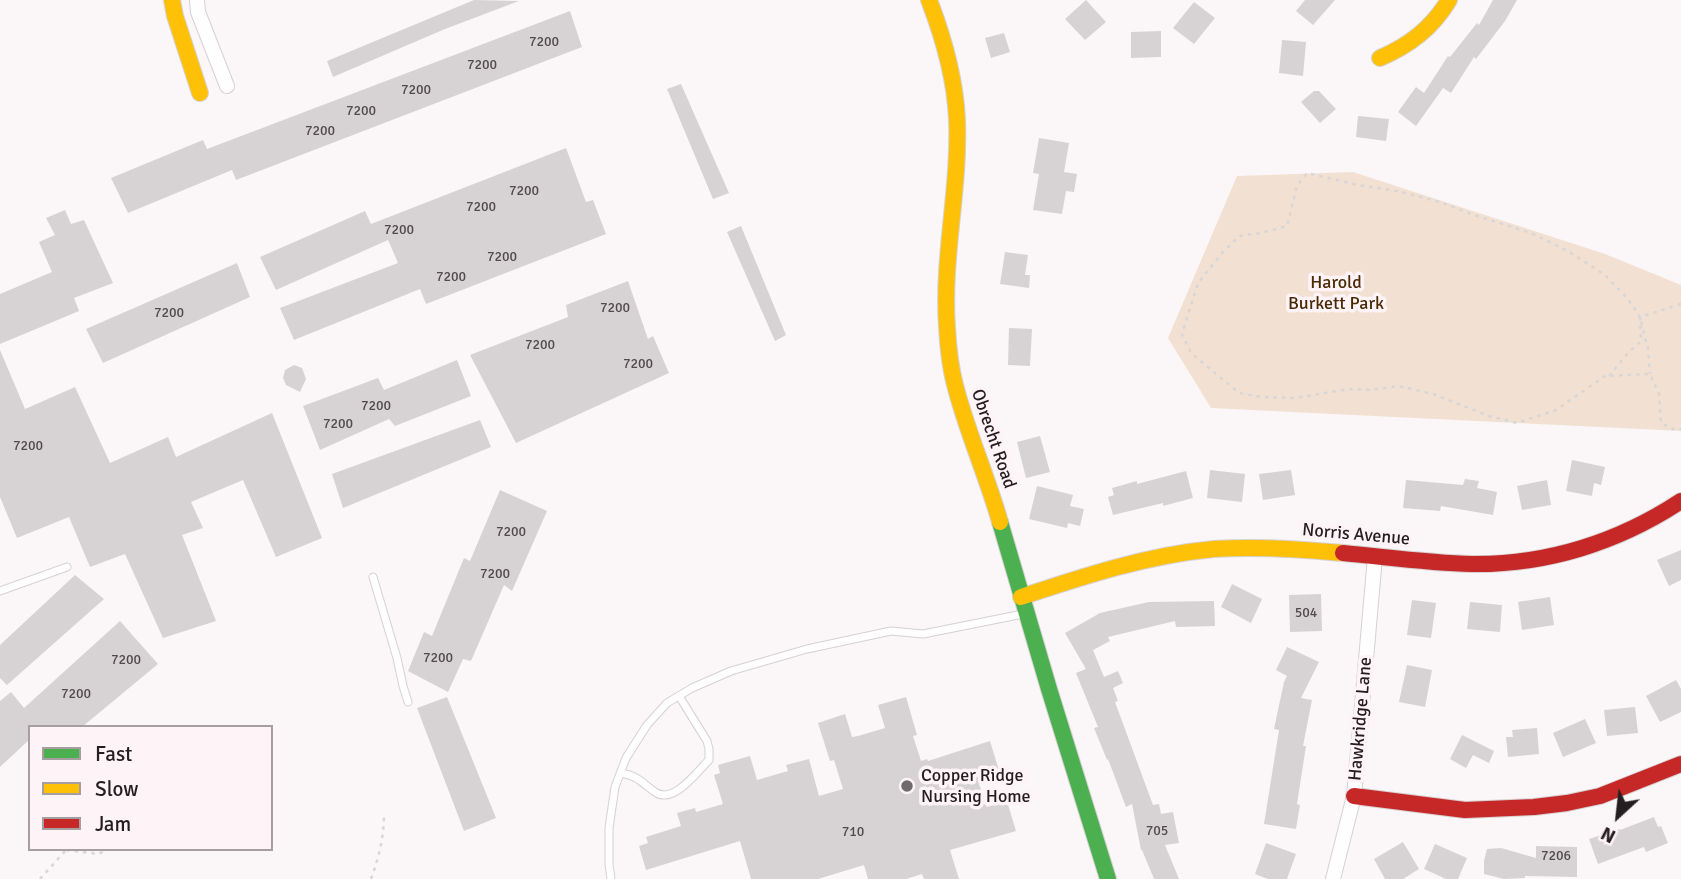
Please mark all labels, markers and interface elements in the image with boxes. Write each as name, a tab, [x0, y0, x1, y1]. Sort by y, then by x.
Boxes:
house number: 7200	[529, 34, 559, 50]
house number: 7200	[467, 57, 497, 73]
house number: 7200	[401, 82, 431, 98]
house number: 7200	[346, 103, 376, 119]
house number: 7200	[305, 123, 335, 139]
house number: 7200	[509, 183, 539, 199]
house number: 7200	[466, 199, 496, 215]
house number: 7200	[384, 222, 414, 238]
house number: 7200	[487, 249, 517, 265]
house number: 7200	[436, 269, 466, 285]
park label: Harold Burkett Park	[1288, 272, 1384, 314]
house number: 7200	[600, 300, 630, 316]
house number: 7200	[154, 305, 184, 321]
house number: 7200	[525, 337, 555, 353]
house number: 7200	[623, 356, 653, 372]
street label: Obrecht Road	[966, 386, 1020, 492]
house number: 7200	[361, 398, 391, 414]
house number: 7200	[323, 416, 353, 432]
house number: 7200	[13, 438, 43, 454]
street label: Norris Avenue	[1301, 520, 1411, 550]
house number: 7200	[496, 524, 526, 540]
house number: 7200	[480, 566, 510, 582]
house number: 504	[1295, 605, 1317, 621]
house number: 7200	[423, 650, 453, 666]
house number: 7200	[111, 652, 141, 668]
street label: Hawkridge Lane	[1345, 656, 1377, 782]
house number: 7200	[61, 686, 91, 702]
legend	[28, 725, 273, 851]
text: Fast	[95, 741, 132, 767]
place label: Copper Ridge Nursing Home	[921, 765, 1031, 808]
text: Slow	[95, 776, 139, 802]
marker: Copper Ridge Nursing Home	[899, 778, 915, 794]
north arrow	[1583, 781, 1653, 851]
text: Jam	[95, 811, 131, 837]
text: N	[1597, 821, 1620, 848]
house number: 705	[1146, 823, 1168, 839]
house number: 710	[842, 824, 864, 840]
house number: 7206	[1541, 848, 1571, 864]

